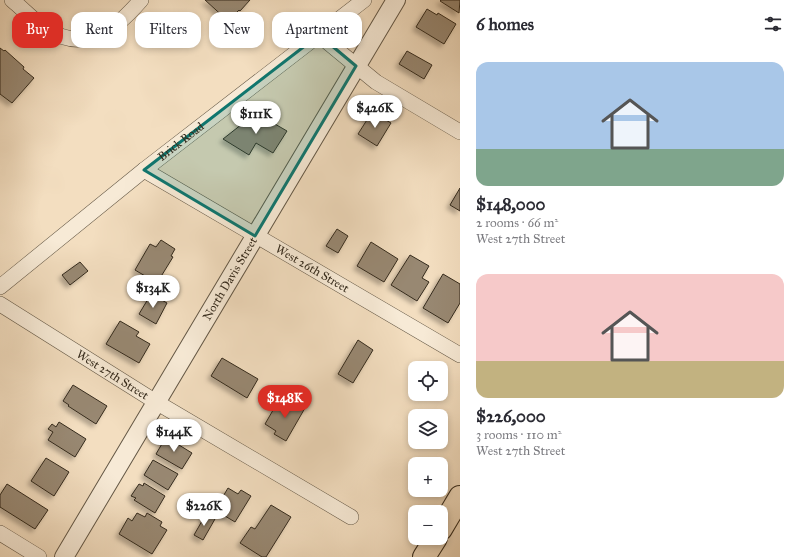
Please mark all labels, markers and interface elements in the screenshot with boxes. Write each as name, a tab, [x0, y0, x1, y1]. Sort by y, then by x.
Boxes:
chip: Buy	[12, 12, 63, 48]
chip: Rent	[71, 12, 127, 48]
chip: Filters	[135, 12, 201, 48]
chip: New	[209, 12, 264, 48]
chip: Apartment	[272, 12, 362, 48]
icon: filters	[762, 13, 784, 35]
text: 6 homes	[476, 14, 534, 35]
icon: home	[594, 88, 666, 160]
pin: $426K	[347, 95, 403, 129]
text: $426K	[356, 100, 394, 116]
pin: $111K	[228, 101, 284, 135]
text: $111K	[240, 106, 272, 122]
street label: Brick Road	[155, 119, 207, 164]
text: $148,000	[476, 194, 546, 215]
text: 2 rooms · 66 m²	[476, 215, 558, 231]
text: West 27th Street	[476, 231, 565, 247]
street label: North Davis Street	[200, 234, 260, 323]
street label: West 26th Street	[273, 242, 352, 296]
pin: $134K	[125, 275, 181, 309]
text: $134K	[136, 280, 170, 296]
icon: home	[594, 300, 666, 372]
street label: West 27th Street	[74, 347, 152, 403]
map controls	[408, 361, 448, 545]
button: locate	[408, 361, 448, 401]
pin: $148K	[257, 385, 313, 419]
text: $148K	[267, 390, 303, 406]
text: $226,000	[476, 406, 546, 427]
button: layers	[408, 409, 448, 449]
pin: $144K	[146, 419, 202, 453]
text: $144K	[156, 424, 192, 440]
text: 3 rooms · 110 m²	[476, 427, 561, 443]
text: West 27th Street	[476, 443, 565, 459]
button: +	[408, 457, 448, 497]
pin: $226K	[176, 493, 232, 527]
text: $226K	[186, 498, 222, 514]
button: −	[408, 505, 448, 545]

